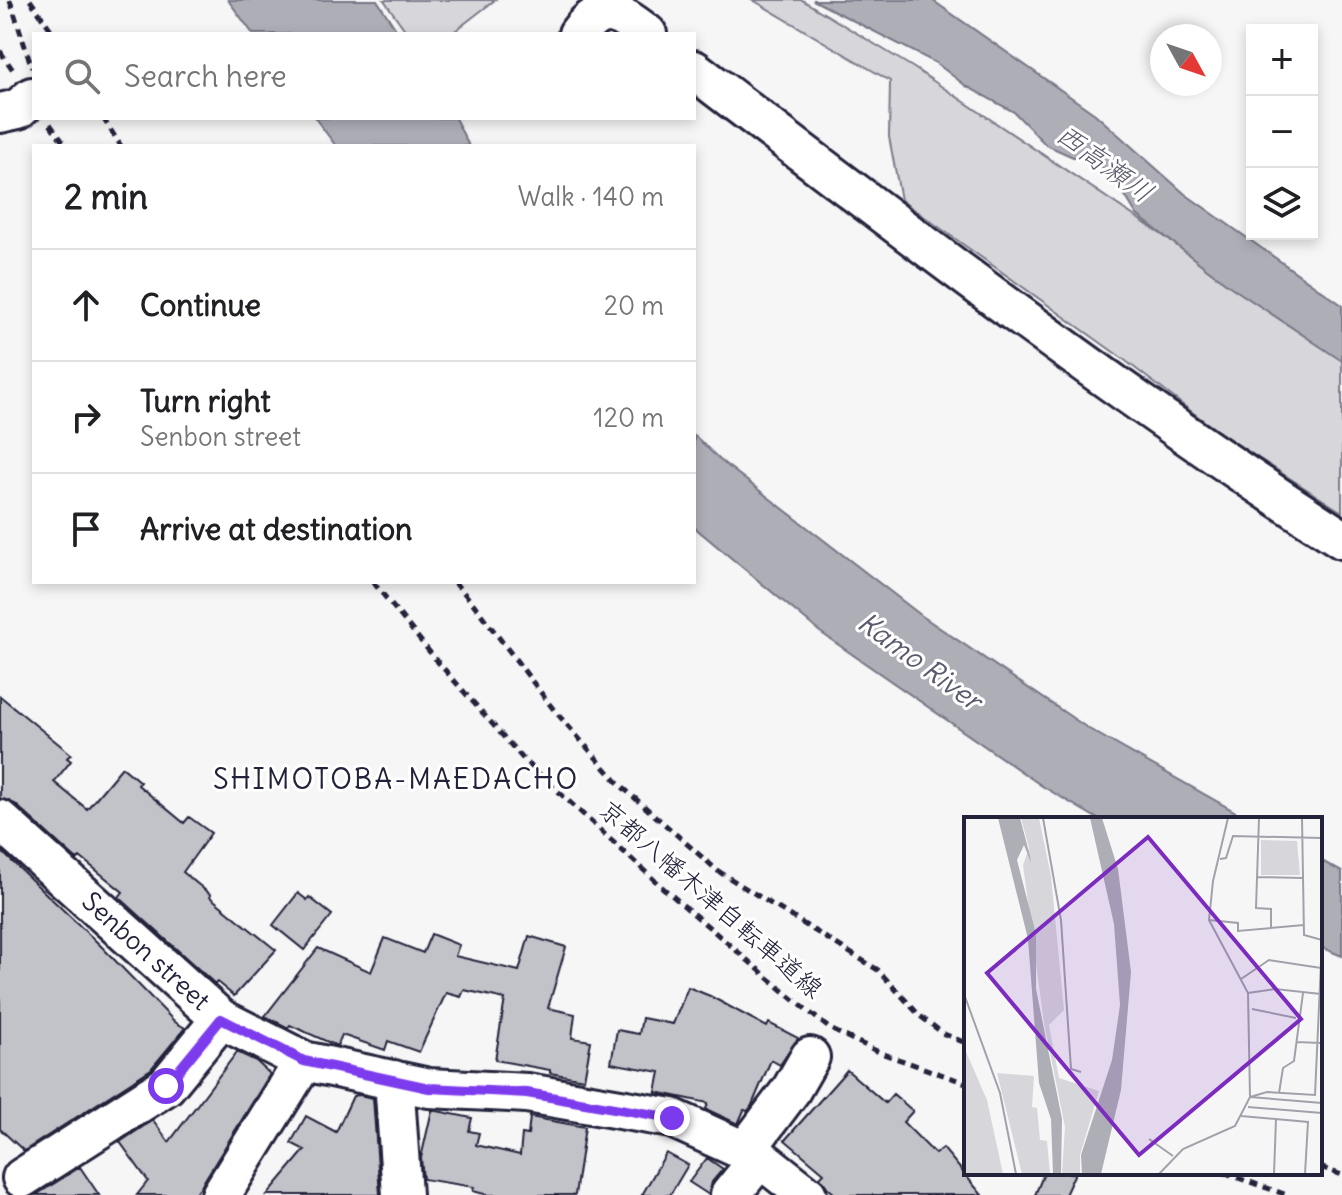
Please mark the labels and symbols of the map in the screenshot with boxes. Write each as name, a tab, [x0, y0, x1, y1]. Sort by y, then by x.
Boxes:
north arrow	[1150, 24, 1222, 96]
water label: 西高瀬川	[1049, 116, 1161, 210]
water label: Kamo River	[851, 604, 992, 720]
district label: SHIMOTOBA-MAEDACHO	[213, 761, 579, 797]
street label: 京都八幡木津自転車道線	[593, 792, 830, 1005]
inset map	[964, 817, 1322, 1175]
street label: Senbon street	[75, 885, 217, 1017]
route start	[148, 1068, 184, 1104]
route end	[654, 1100, 690, 1136]

